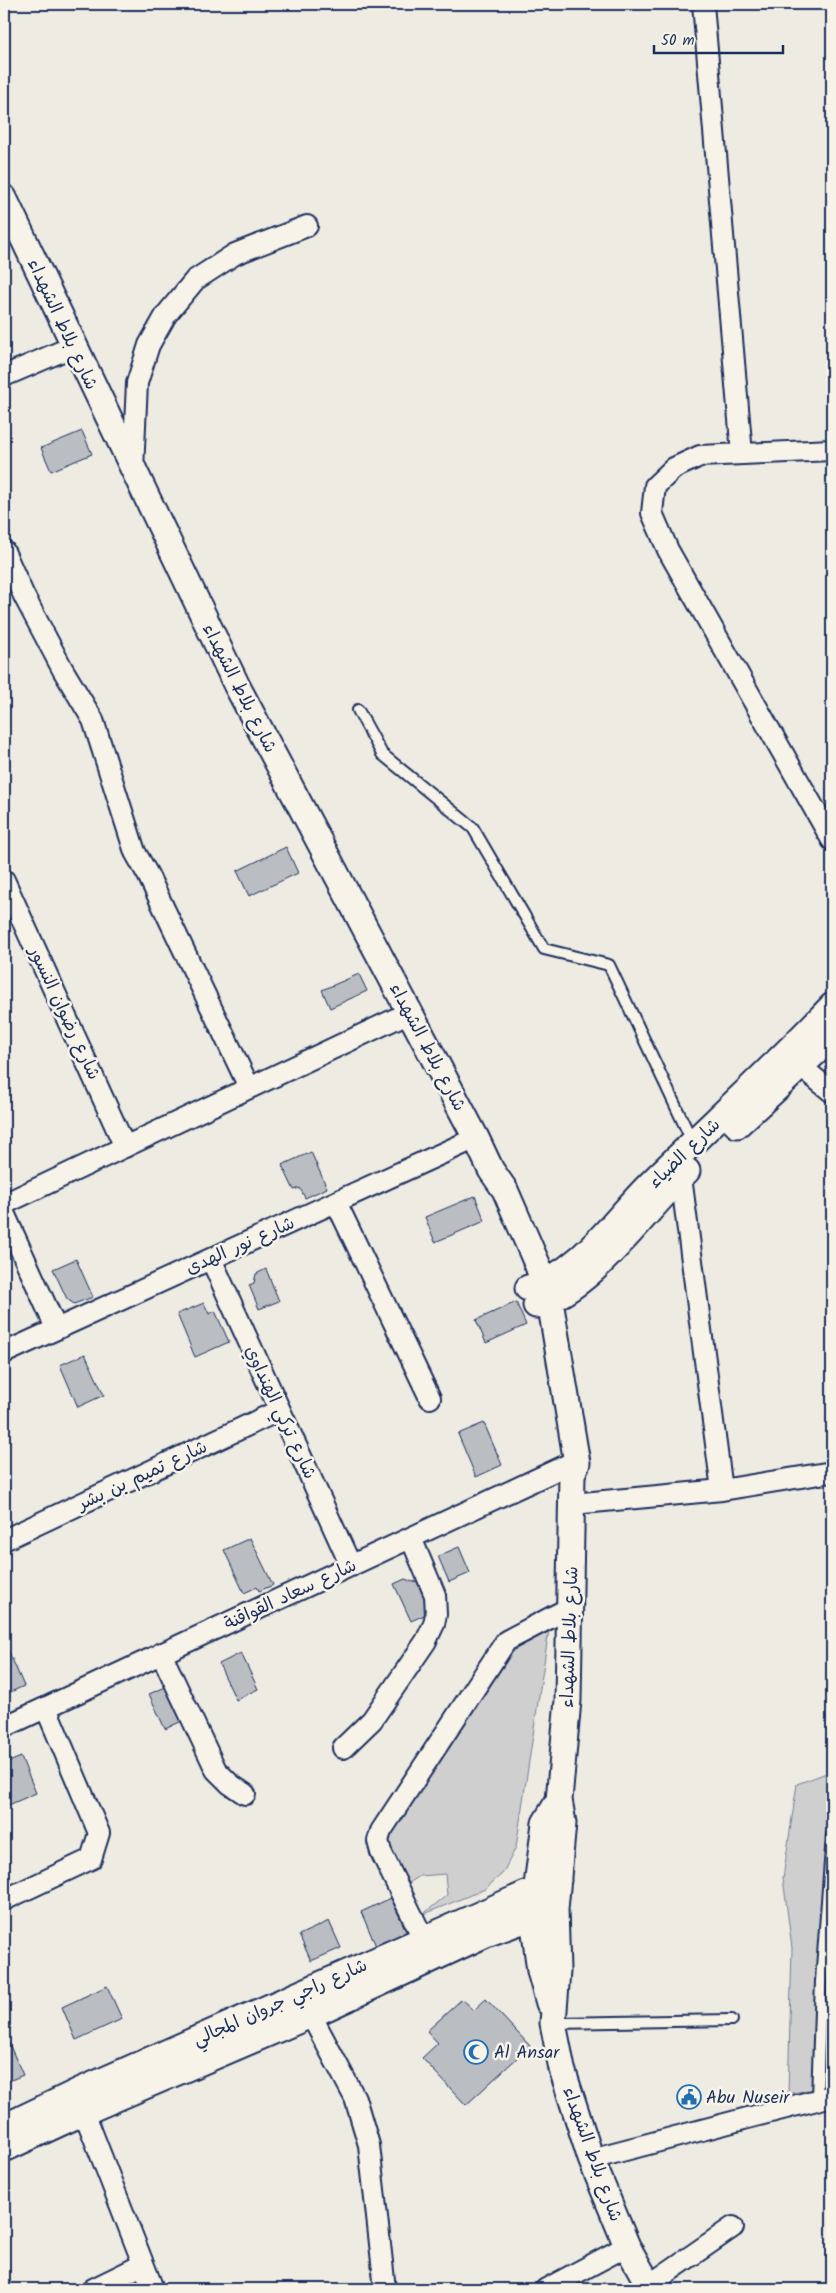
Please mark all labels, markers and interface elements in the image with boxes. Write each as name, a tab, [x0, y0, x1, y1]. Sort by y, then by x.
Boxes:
scale bar	[654, 22, 782, 54]
text: 50 m	[661, 29, 695, 53]
street label: شارع بلاط الشهداء	[19, 254, 105, 395]
street label: شارع بلاط الشهداء	[194, 619, 284, 758]
street label: شارع رضوان النسور	[19, 940, 107, 1085]
street label: شارع بلاط الشهداء	[381, 978, 473, 1117]
street label: شارع الضياء	[642, 1112, 728, 1196]
street label: شارع نور الهدى	[181, 1209, 300, 1283]
street label: شارع تركي الهنداوي	[236, 1341, 323, 1484]
street label: شارع تميم بن بشر	[71, 1433, 213, 1520]
street label: شارع سعاد القواقنة	[219, 1552, 362, 1639]
street label: شارع بلاط الشهداء	[554, 1566, 587, 1708]
street label: شارع راجي جروان المجالي	[189, 1952, 373, 2055]
mosque icon: Al Ansar	[463, 2039, 489, 2065]
place label: Al Ansar	[494, 2039, 560, 2068]
street label: شارع بلاط الشهداء	[554, 2083, 629, 2226]
public building icon: Abu Nuseir	[676, 2084, 702, 2110]
place label: Abu Nuseir	[706, 2084, 790, 2113]

